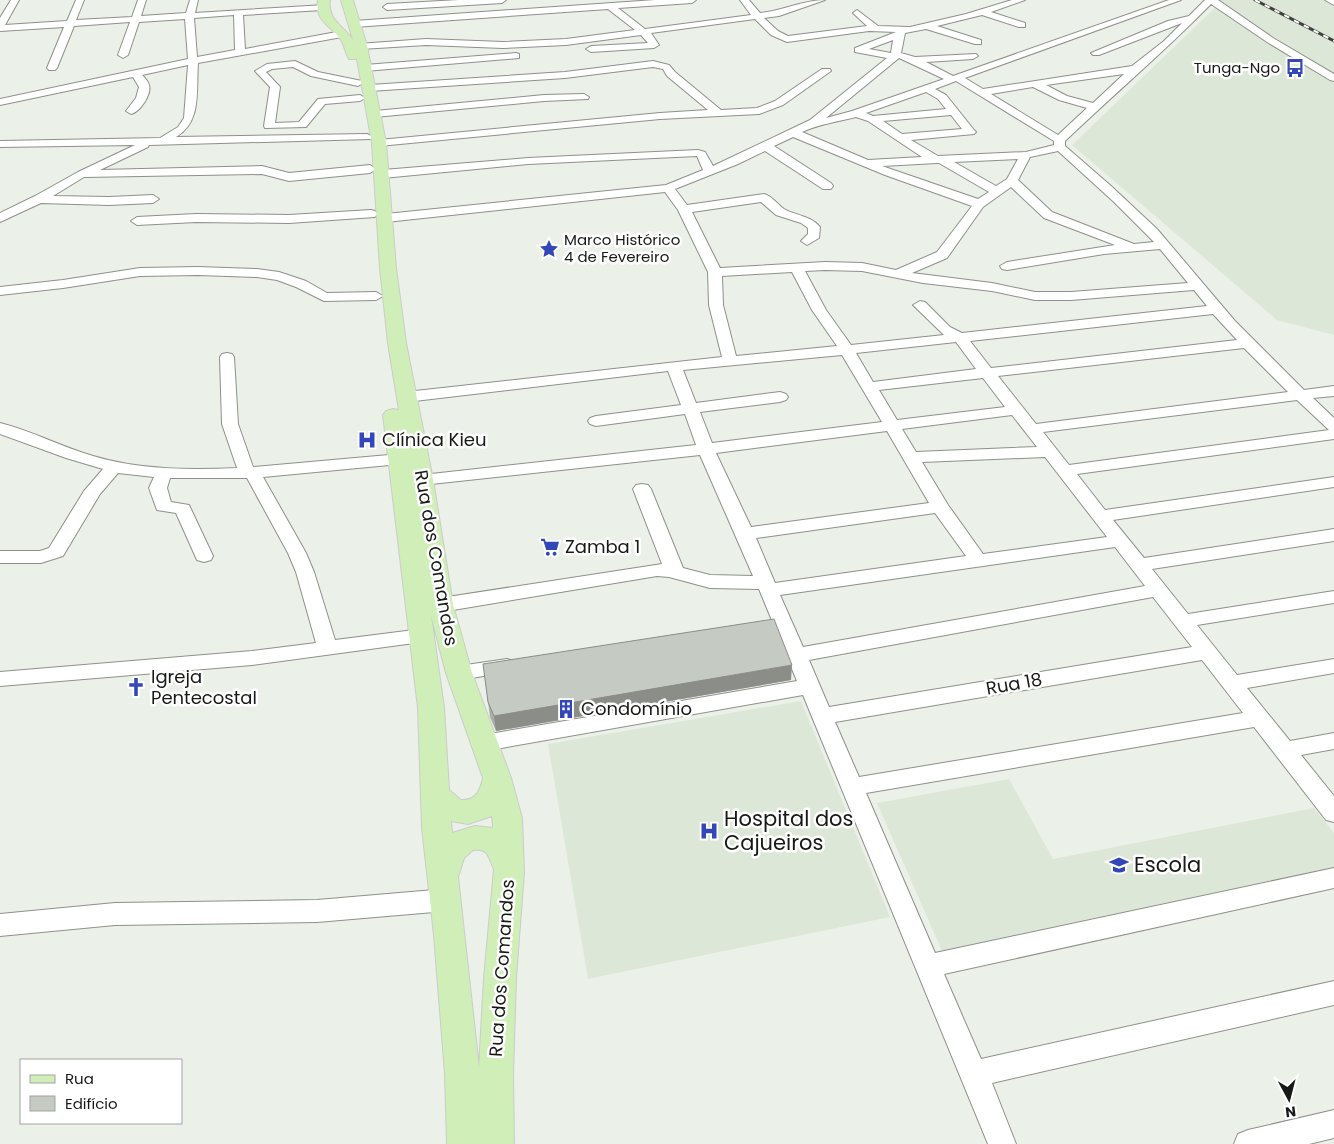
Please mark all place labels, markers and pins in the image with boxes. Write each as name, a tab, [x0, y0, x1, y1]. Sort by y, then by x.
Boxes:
place label: Tunga-Ngo	[1194, 57, 1280, 78]
bus stop icon: Tunga-Ngo	[1284, 57, 1306, 79]
place label: Marco Histórico 4 de Fevereiro	[564, 229, 680, 267]
place icon: Marco Histórico 4 de Fevereiro	[538, 238, 560, 260]
place label: Clínica Kieu	[382, 427, 487, 452]
hospital icon: Clínica Kieu	[356, 429, 378, 451]
place label: Zamba 1	[565, 534, 640, 559]
supermarket icon: Zamba 1	[539, 536, 561, 558]
place label: Igreja Pentecostal	[151, 664, 257, 710]
church icon: Igreja Pentecostal	[125, 676, 147, 698]
place label: Condomínio	[581, 696, 692, 721]
building icon: Condomínio	[555, 698, 577, 720]
place label: Hospital dos Cajueiros	[724, 804, 854, 857]
hospital icon: Hospital dos Cajueiros	[698, 820, 720, 842]
place label: Escola	[1134, 850, 1201, 879]
school or university icon: Escola	[1108, 854, 1130, 876]

